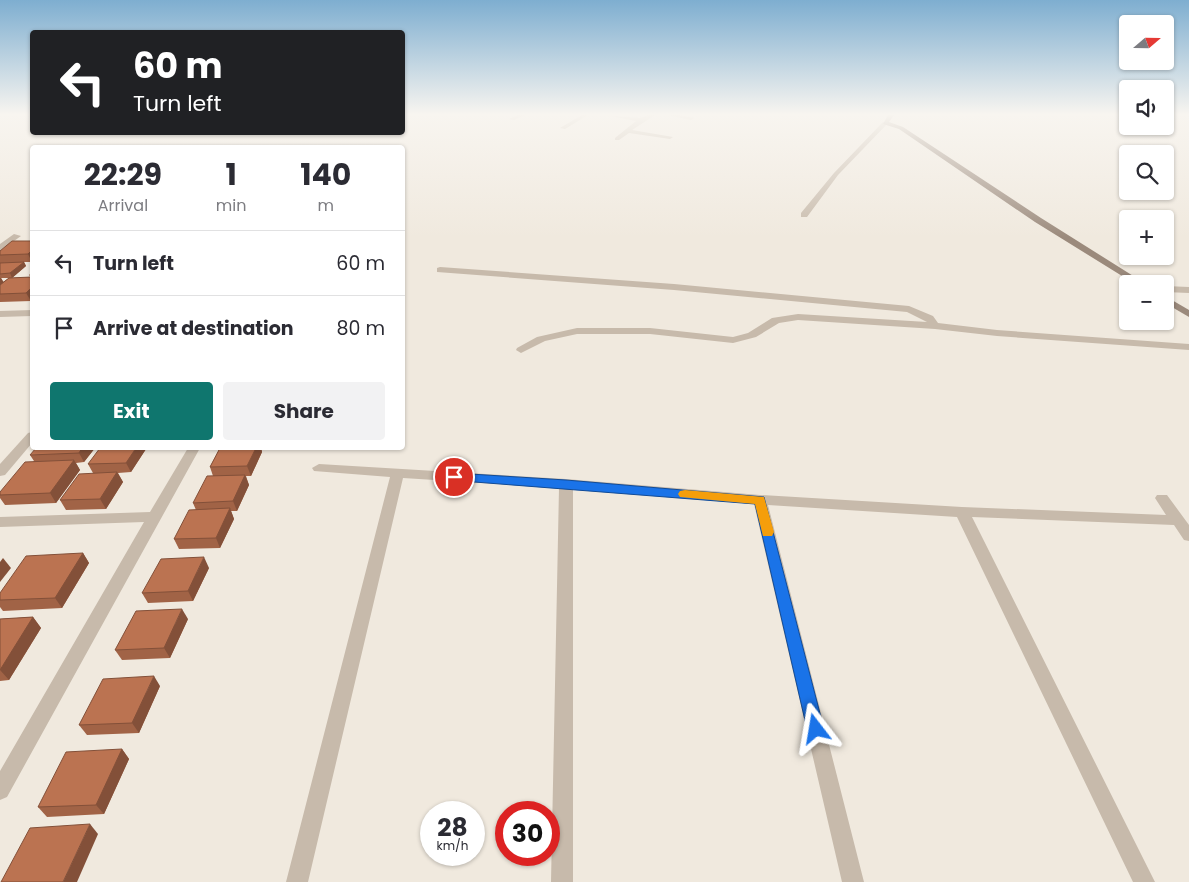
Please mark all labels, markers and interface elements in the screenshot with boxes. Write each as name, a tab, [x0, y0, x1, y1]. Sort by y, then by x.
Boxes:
north arrow	[1119, 15, 1174, 70]
map controls	[1119, 15, 1174, 330]
text: 60 m	[133, 41, 223, 90]
icon: left	[50, 50, 115, 115]
button: sound	[1119, 80, 1174, 135]
text: Turn left	[133, 88, 221, 119]
button: search	[1119, 145, 1174, 200]
text: 22:29	[84, 153, 162, 196]
text: 1	[225, 153, 237, 196]
text: 140	[300, 153, 351, 196]
text: Arrival	[98, 194, 148, 217]
text: min	[216, 194, 246, 217]
text: m	[317, 194, 334, 217]
button: +	[1119, 210, 1174, 265]
icon: left	[50, 249, 78, 277]
text: Turn left	[93, 250, 174, 277]
text: 60 m	[336, 250, 385, 277]
button: −	[1119, 275, 1174, 330]
icon: arrive	[50, 314, 78, 342]
text: Arrive at destination	[93, 315, 294, 342]
text: 80 m	[336, 315, 385, 342]
button: Exit	[50, 382, 213, 440]
button: Share	[223, 382, 385, 440]
pin	[433, 456, 475, 498]
icon: arrive	[440, 463, 468, 491]
position arrow	[789, 702, 841, 754]
speed limit sign: 30	[495, 801, 560, 866]
text: 28	[437, 810, 468, 845]
text: km/h	[437, 837, 468, 854]

